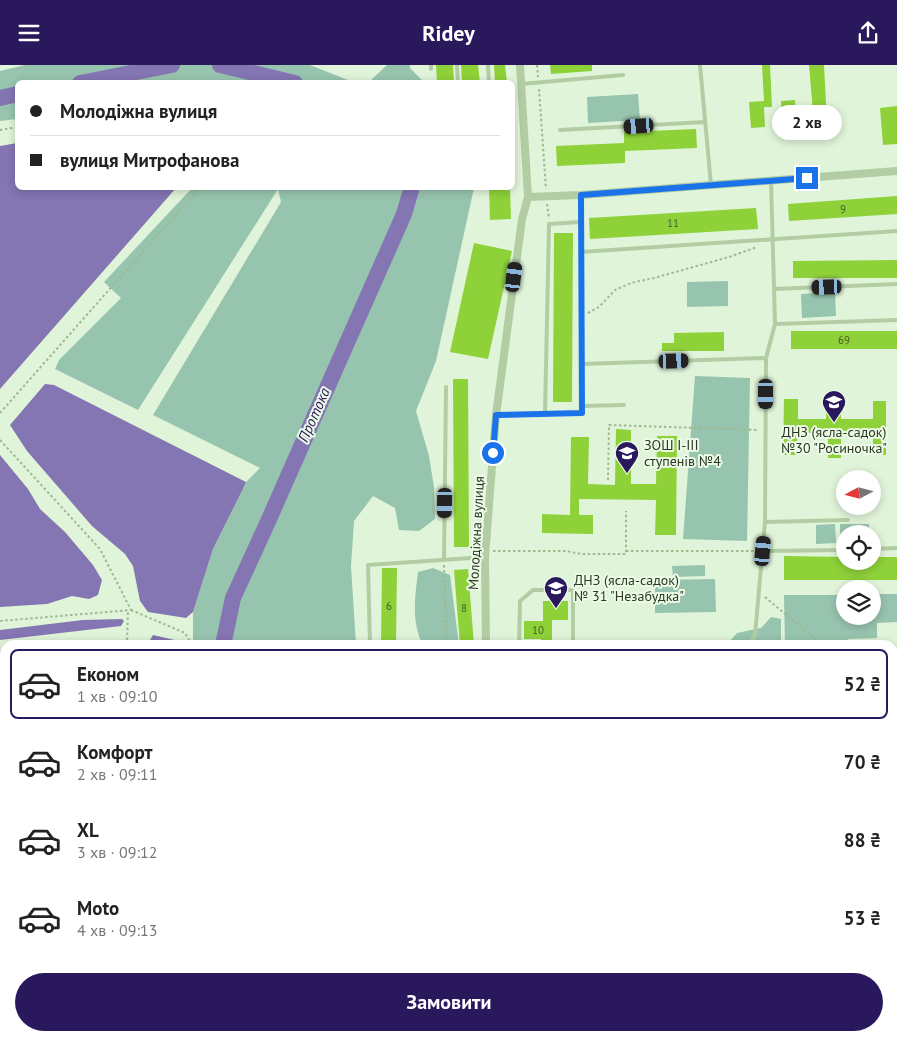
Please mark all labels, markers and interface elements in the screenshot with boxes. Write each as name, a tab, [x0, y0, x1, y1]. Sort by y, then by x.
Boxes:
icon: menu	[15, 19, 43, 47]
text: Ridey	[422, 19, 475, 47]
icon: share	[854, 19, 882, 47]
text: Молодіжна вулиця	[60, 99, 217, 123]
callout: 2 хв	[772, 106, 842, 141]
text: 2 хв	[792, 112, 822, 132]
car	[623, 117, 654, 135]
text: вулиця Митрофанова	[60, 148, 239, 172]
route end	[796, 167, 818, 189]
house number: 9	[840, 202, 846, 216]
house number: 11	[667, 216, 679, 230]
car	[504, 261, 523, 293]
car	[811, 279, 842, 295]
house number: 69	[838, 333, 850, 347]
car	[658, 353, 689, 369]
car	[758, 379, 773, 409]
water label: Протока	[293, 384, 334, 445]
school or university icon: ДНЗ (ясла-садок) №30 "Росиночка"	[821, 389, 847, 423]
place label: ДНЗ (ясла-садок) №30 "Росиночка"	[781, 423, 887, 457]
place label: ЗОШ І-ІІІ ступенів №4	[644, 436, 721, 470]
school or university icon: ЗОШ І-ІІІ ступенів №4	[614, 440, 640, 474]
route start	[482, 442, 504, 464]
north arrow	[836, 470, 881, 515]
map controls	[836, 470, 881, 625]
street label: Молодіжна вулиця	[464, 476, 488, 590]
car	[437, 488, 452, 518]
button: locate	[836, 525, 881, 570]
car	[754, 535, 771, 567]
place label: ДНЗ (ясла-садок) № 31 "Незабудка"	[574, 571, 684, 605]
school or university icon: ДНЗ (ясла-садок) № 31 "Незабудка"	[543, 575, 569, 609]
button: layers	[836, 580, 881, 625]
house number: 6	[386, 599, 392, 613]
house number: 8	[461, 601, 467, 615]
house number: 10	[532, 623, 544, 637]
icon: car	[17, 662, 62, 707]
text: Економ	[77, 662, 139, 686]
text: 52 ₴	[844, 672, 881, 696]
text: 1 хв · 09:10	[77, 686, 157, 706]
icon: car	[17, 740, 62, 785]
text: Комфорт	[77, 740, 153, 764]
text: 70 ₴	[844, 750, 881, 774]
text: 2 хв · 09:11	[77, 764, 157, 784]
icon: car	[17, 818, 62, 863]
text: XL	[77, 818, 99, 842]
text: 88 ₴	[844, 828, 881, 852]
text: 3 хв · 09:12	[77, 842, 157, 862]
icon: car	[17, 896, 62, 941]
text: Moto	[77, 896, 119, 920]
text: 53 ₴	[844, 906, 881, 930]
text: 4 хв · 09:13	[77, 920, 157, 940]
button: Замовити	[15, 973, 883, 1031]

